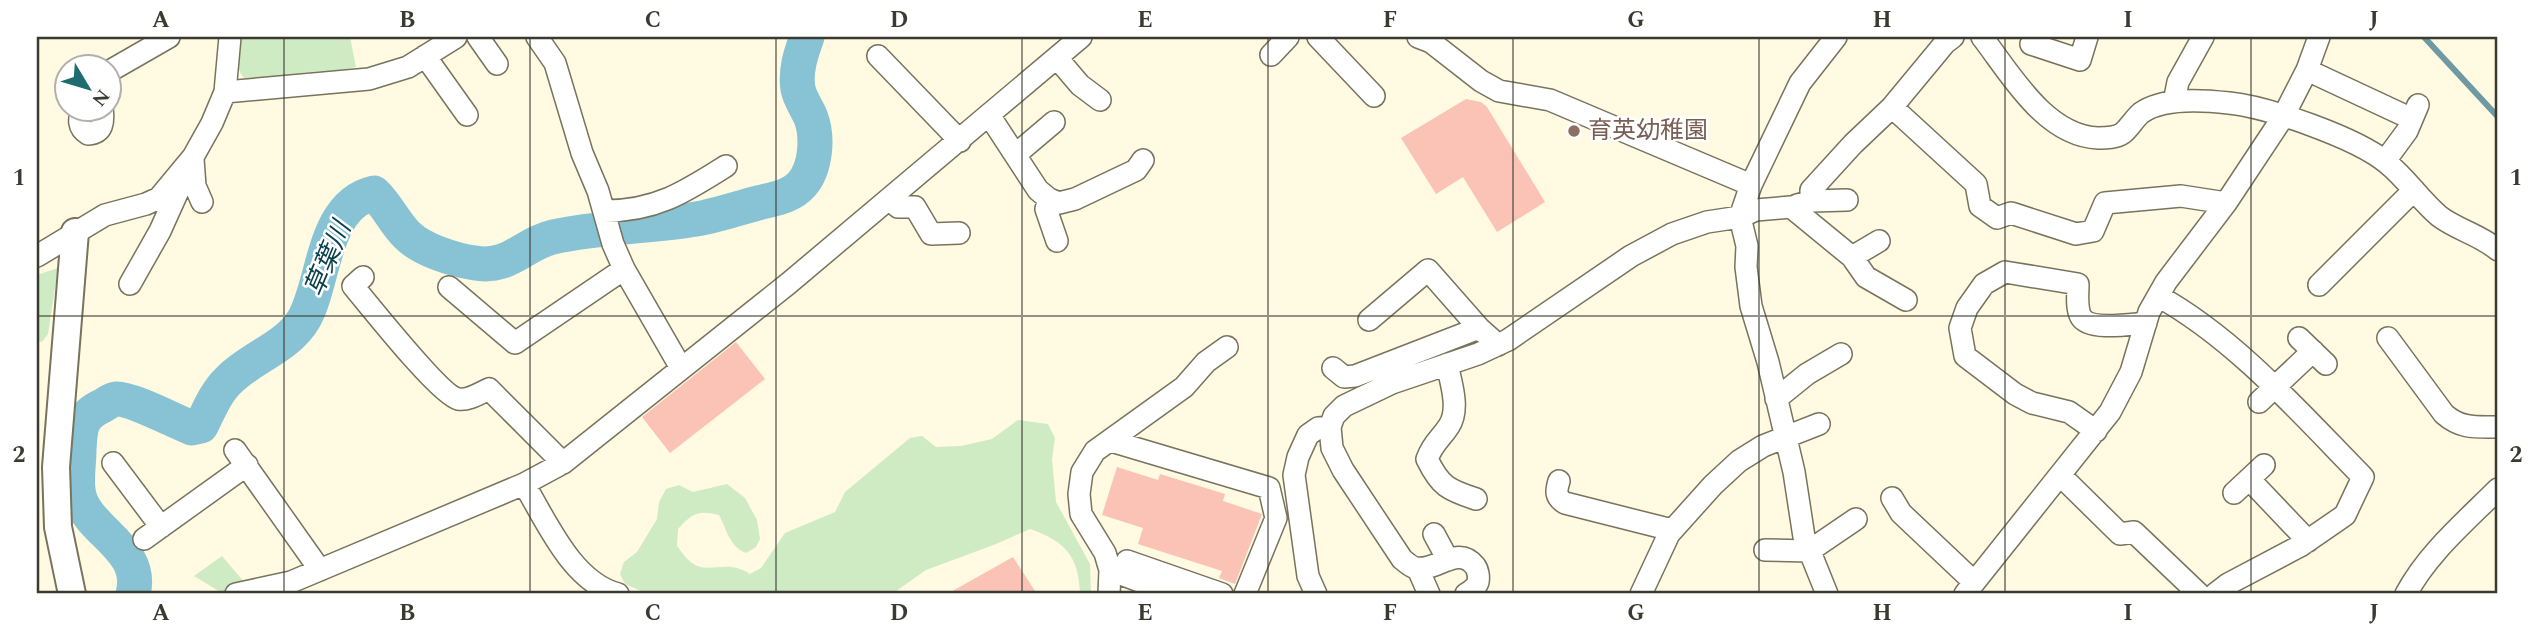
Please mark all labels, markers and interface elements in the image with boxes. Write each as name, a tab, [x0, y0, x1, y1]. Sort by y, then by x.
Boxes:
text: A	[152, 3, 170, 38]
text: B	[399, 3, 415, 38]
text: C	[645, 3, 661, 38]
text: D	[890, 3, 908, 38]
text: E	[1137, 3, 1153, 38]
text: F	[1383, 3, 1397, 38]
text: G	[1627, 3, 1645, 38]
text: H	[1872, 3, 1892, 38]
text: I	[2123, 3, 2133, 38]
text: J	[2369, 3, 2379, 38]
north arrow	[52, 52, 122, 122]
text: N	[84, 83, 116, 113]
place label: 育英幼稚園	[1588, 113, 1708, 149]
marker: 育英幼稚園	[1566, 123, 1582, 139]
text: 1	[13, 161, 25, 196]
text: 1	[2510, 161, 2522, 196]
water label: 草葉川	[294, 213, 363, 303]
text: 2	[13, 438, 26, 473]
text: 2	[2510, 438, 2523, 473]
text: A	[152, 596, 170, 631]
text: B	[399, 596, 415, 631]
text: C	[645, 596, 661, 631]
text: D	[890, 596, 908, 631]
text: E	[1137, 596, 1153, 631]
text: F	[1383, 596, 1397, 631]
text: G	[1627, 596, 1645, 631]
text: H	[1872, 596, 1892, 631]
text: I	[2123, 596, 2133, 631]
text: J	[2369, 596, 2379, 631]

